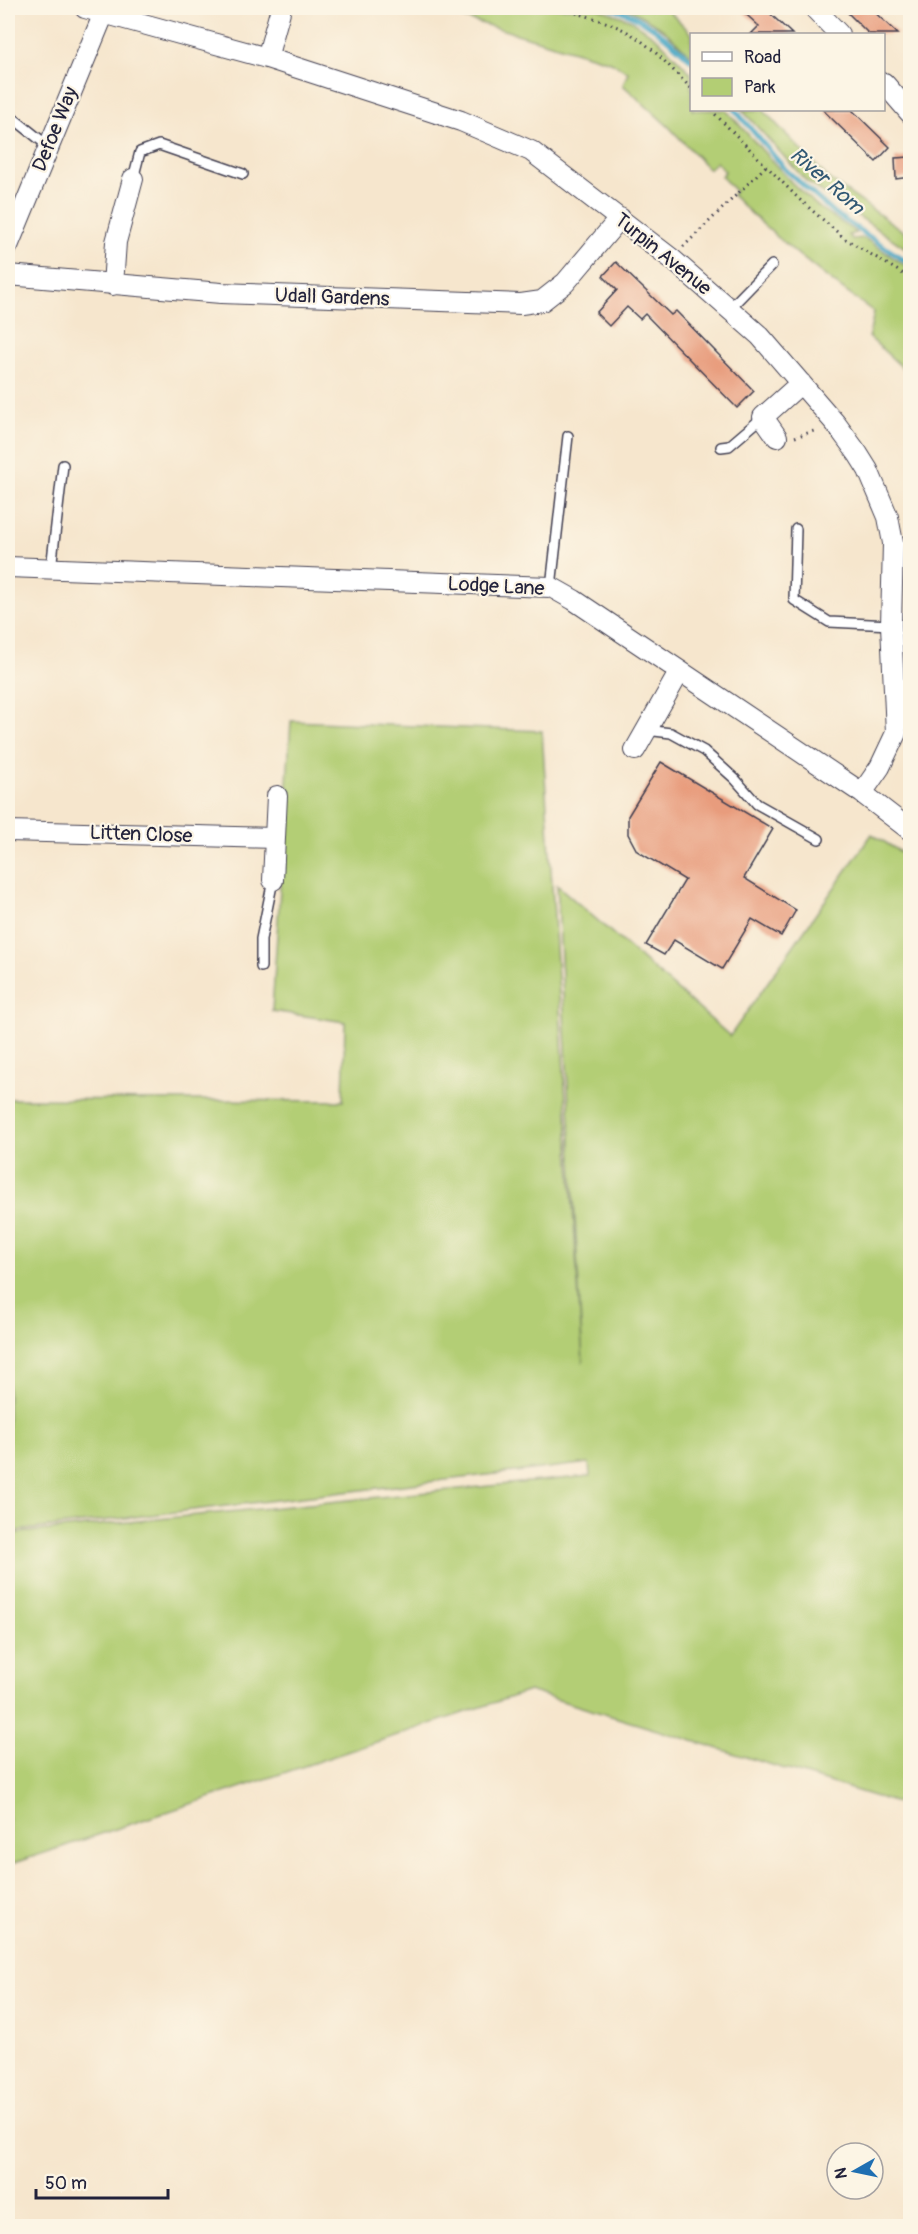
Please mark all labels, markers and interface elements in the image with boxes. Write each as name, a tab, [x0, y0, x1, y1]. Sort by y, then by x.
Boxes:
legend	[690, 33, 885, 111]
text: Road	[744, 46, 781, 69]
text: Park	[744, 76, 776, 99]
street label: Defoe Way	[27, 83, 83, 175]
water label: River Rom	[784, 141, 871, 222]
street label: Turpin Avenue	[609, 207, 717, 301]
street label: Udall Gardens	[274, 283, 390, 311]
street label: Lodge Lane	[447, 571, 545, 601]
street label: Litten Close	[89, 820, 193, 848]
north arrow	[825, 2141, 885, 2201]
scale bar	[36, 2162, 168, 2200]
text: N	[830, 2166, 852, 2180]
text: 50 m	[45, 2172, 87, 2195]

